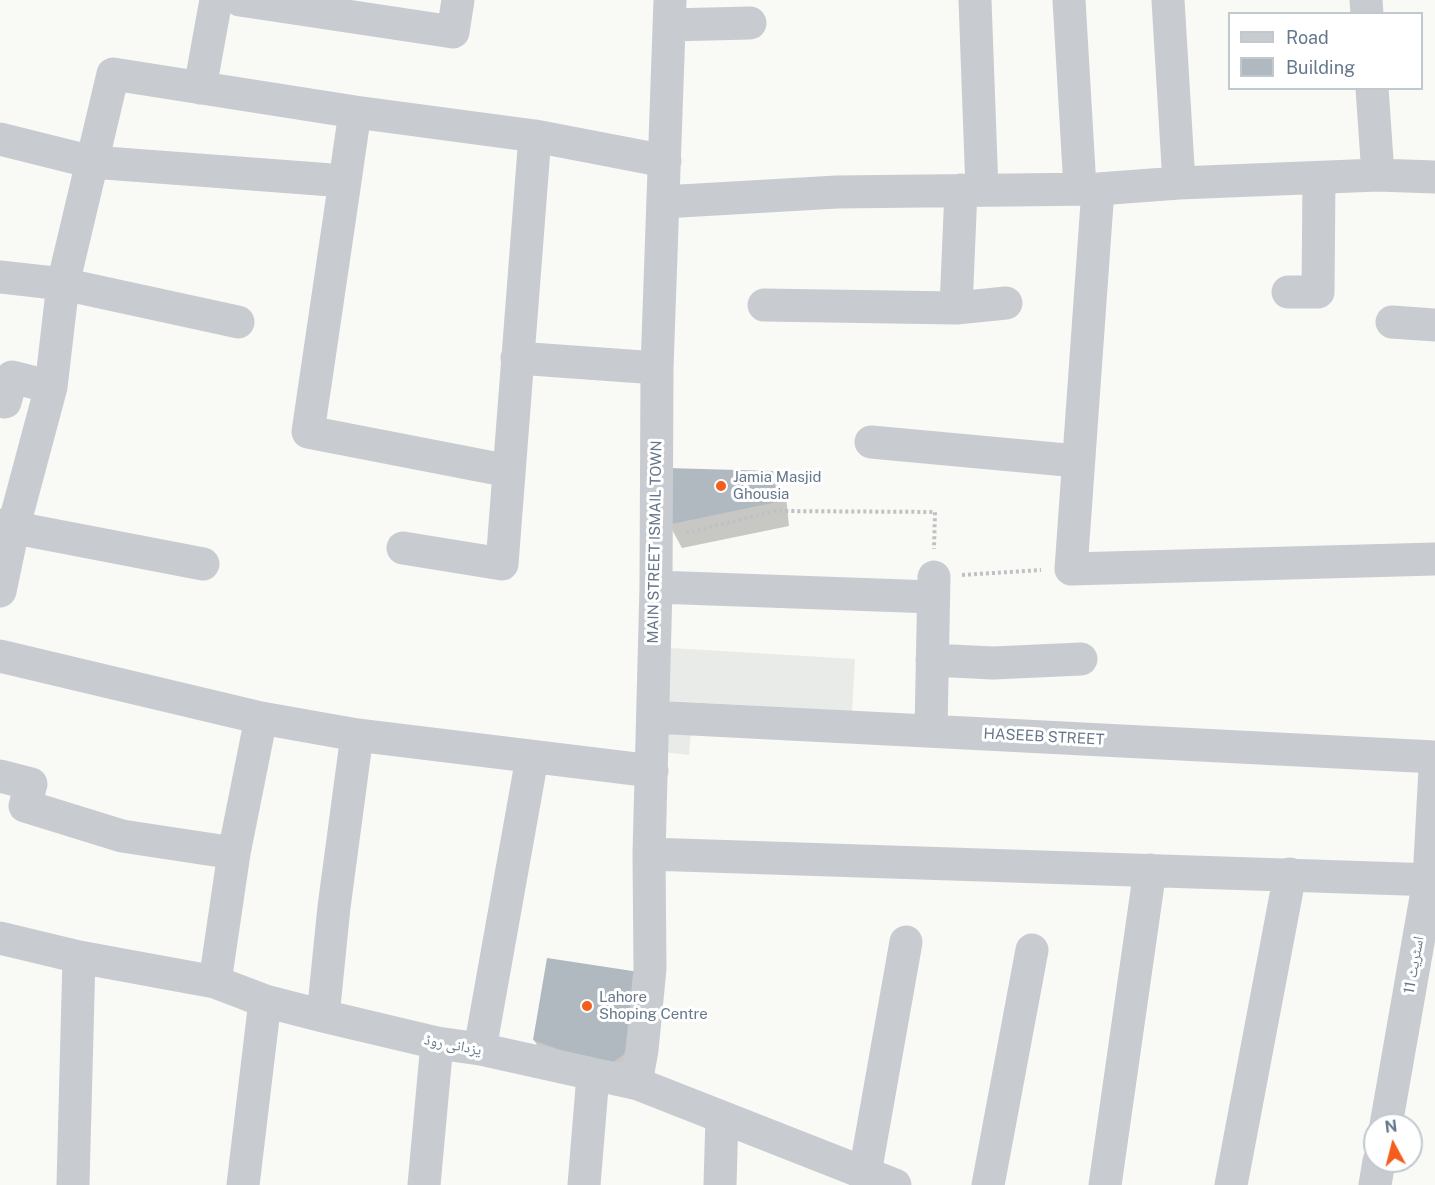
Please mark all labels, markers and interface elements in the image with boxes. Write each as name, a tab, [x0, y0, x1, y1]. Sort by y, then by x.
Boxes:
legend	[1228, 12, 1423, 90]
text: Road	[1286, 27, 1329, 48]
text: Building	[1286, 57, 1355, 78]
street label: MAIN STREET ISMAIL TOWN	[644, 440, 666, 644]
place label: Jamia Masjid Ghousia	[733, 468, 821, 503]
marker: Jamia Masjid Ghousia	[714, 479, 728, 493]
street label: HASEEB STREET	[983, 725, 1105, 749]
street label: اسٹریٹ 11	[1400, 935, 1428, 995]
place label: Lahore Shoping Centre	[599, 988, 708, 1023]
marker: Lahore Shoping Centre	[580, 999, 594, 1013]
street label: یزدانی روڈ	[423, 1031, 483, 1059]
north arrow	[1363, 1113, 1423, 1173]
text: N	[1384, 1116, 1398, 1137]

